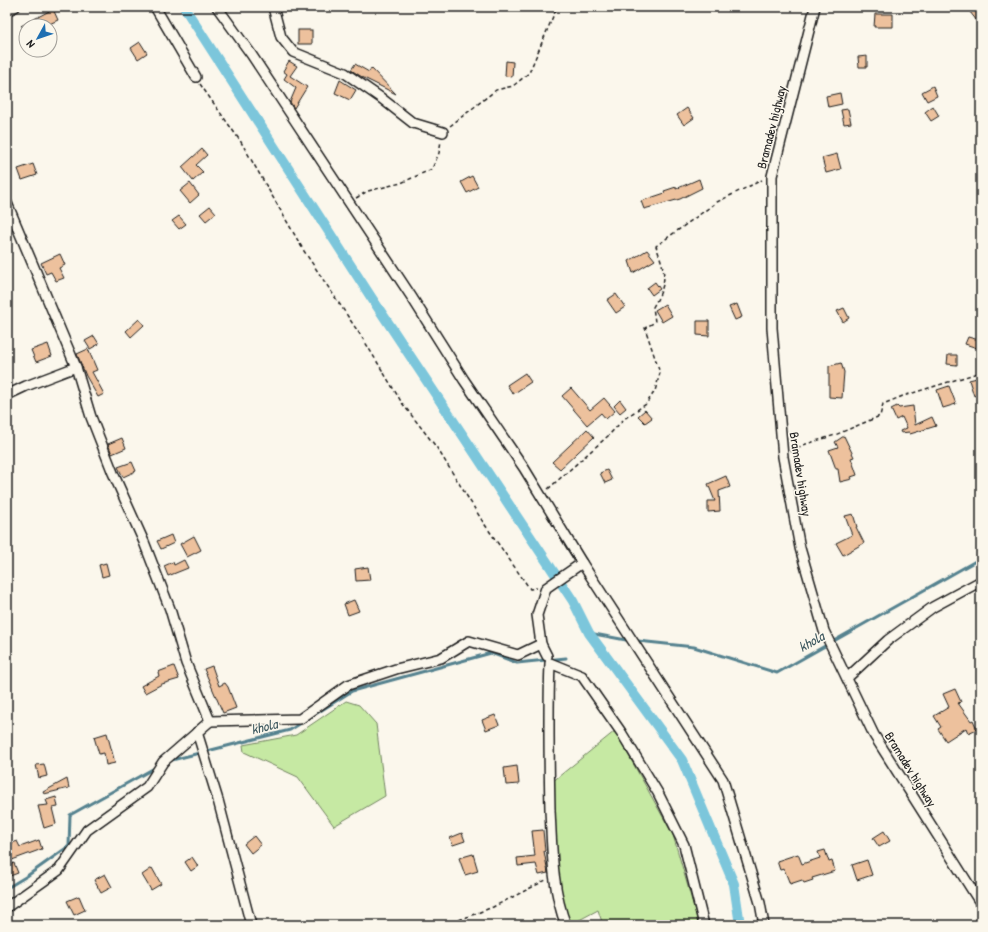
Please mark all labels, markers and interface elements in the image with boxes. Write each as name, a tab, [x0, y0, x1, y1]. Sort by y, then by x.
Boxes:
north arrow	[18, 18, 58, 58]
text: N	[23, 38, 38, 51]
street label: Bramadev highway	[752, 83, 790, 171]
street label: Bramadev highway	[785, 430, 817, 518]
water label: khola	[795, 626, 829, 656]
water label: khola	[249, 713, 281, 738]
street label: Bramadev highway	[881, 728, 941, 810]

